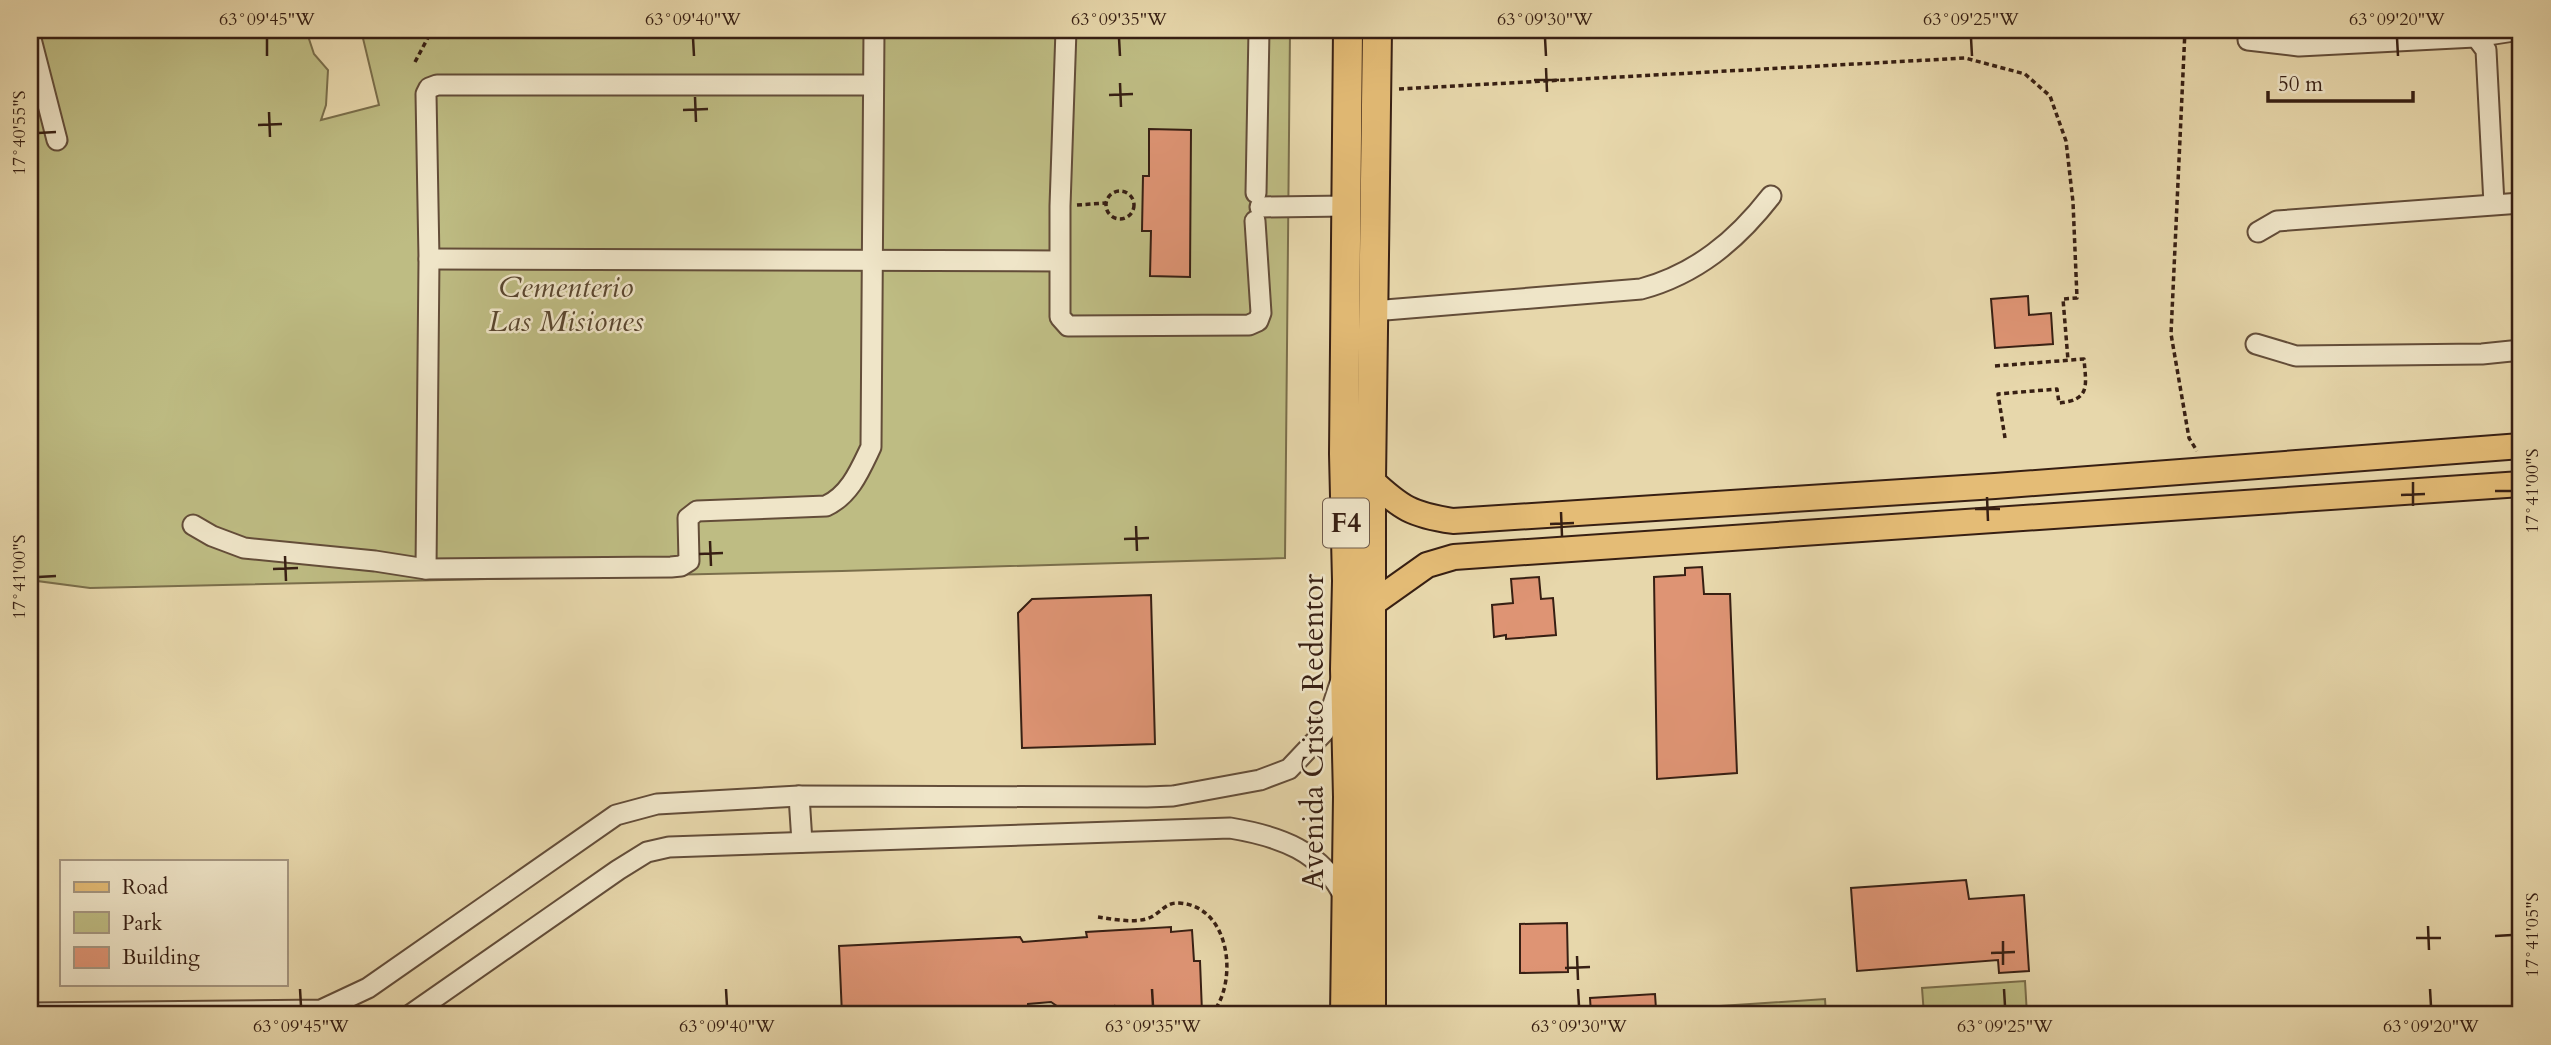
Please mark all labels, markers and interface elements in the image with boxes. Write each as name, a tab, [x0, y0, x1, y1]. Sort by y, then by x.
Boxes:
text: 63°09'45"W	[219, 7, 315, 32]
text: 63°09'40"W	[645, 7, 741, 32]
text: 63°09'35"W	[1071, 7, 1167, 32]
text: 63°09'30"W	[1497, 7, 1593, 32]
text: 63°09'25"W	[1923, 7, 2019, 32]
text: 63°09'20"W	[2349, 7, 2445, 32]
scale bar	[2268, 60, 2413, 104]
text: 50 m	[2278, 70, 2323, 99]
text: 17°40'55"S	[7, 91, 32, 175]
park label: Cementerio Las Misiones	[488, 267, 644, 342]
text: 17°41'00"S	[2520, 449, 2545, 533]
road number: F4	[1323, 498, 1369, 548]
text: 17°41'00"S	[7, 535, 32, 619]
street label: Avenida Cristo Redentor	[1293, 574, 1334, 890]
legend	[60, 860, 287, 986]
text: Road	[122, 873, 168, 902]
text: 17°41'05"S	[2520, 893, 2545, 977]
text: Park	[122, 909, 163, 938]
text: Building	[122, 943, 200, 972]
text: 63°09'45"W	[253, 1014, 349, 1039]
text: 63°09'40"W	[679, 1014, 775, 1039]
text: 63°09'35"W	[1105, 1014, 1201, 1039]
text: 63°09'30"W	[1531, 1014, 1627, 1039]
text: 63°09'25"W	[1957, 1014, 2053, 1039]
text: 63°09'20"W	[2383, 1014, 2479, 1039]

